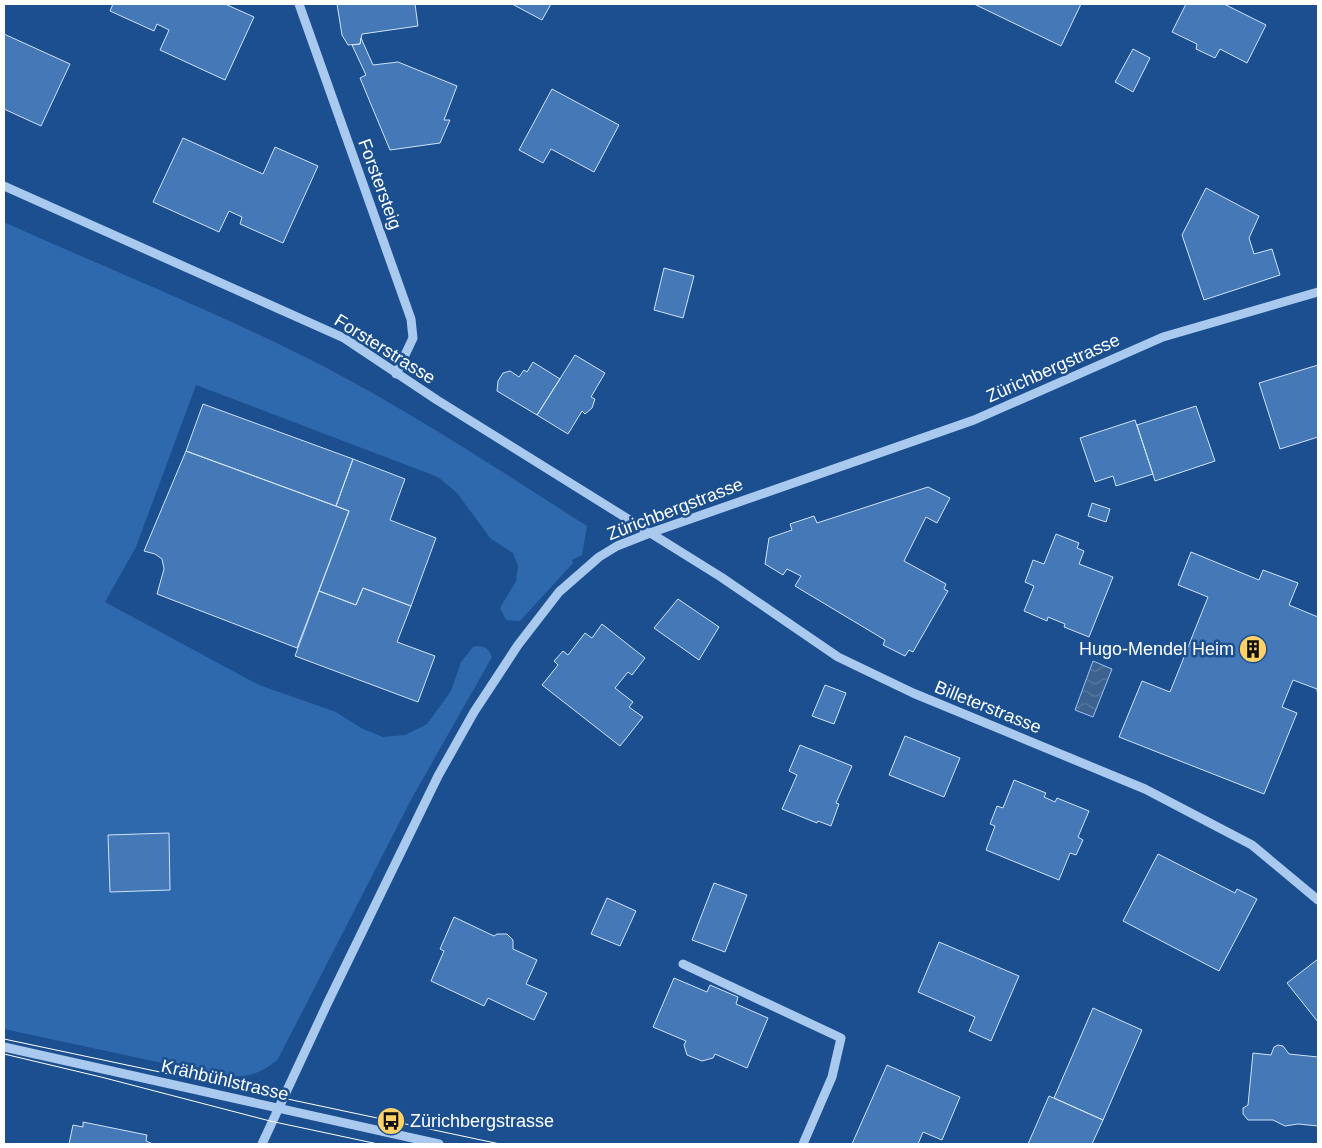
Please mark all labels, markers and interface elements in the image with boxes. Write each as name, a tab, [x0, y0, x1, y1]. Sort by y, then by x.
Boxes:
street label: Forstersteig	[354, 136, 406, 232]
street label: Forsterstrasse	[331, 310, 439, 388]
street label: Zürichbergstrasse	[983, 330, 1123, 406]
street label: Zürichbergstrasse	[604, 474, 746, 544]
building icon: Hugo-Mendel Heim	[1238, 634, 1268, 664]
place label: Hugo-Mendel Heim	[1079, 639, 1234, 659]
street label: Billeterstrasse	[932, 677, 1044, 737]
street label: Krähbühlstrasse	[159, 1056, 291, 1104]
bus stop icon: Zürichbergstrasse	[376, 1106, 406, 1136]
place label: Zürichbergstrasse	[410, 1111, 554, 1131]

